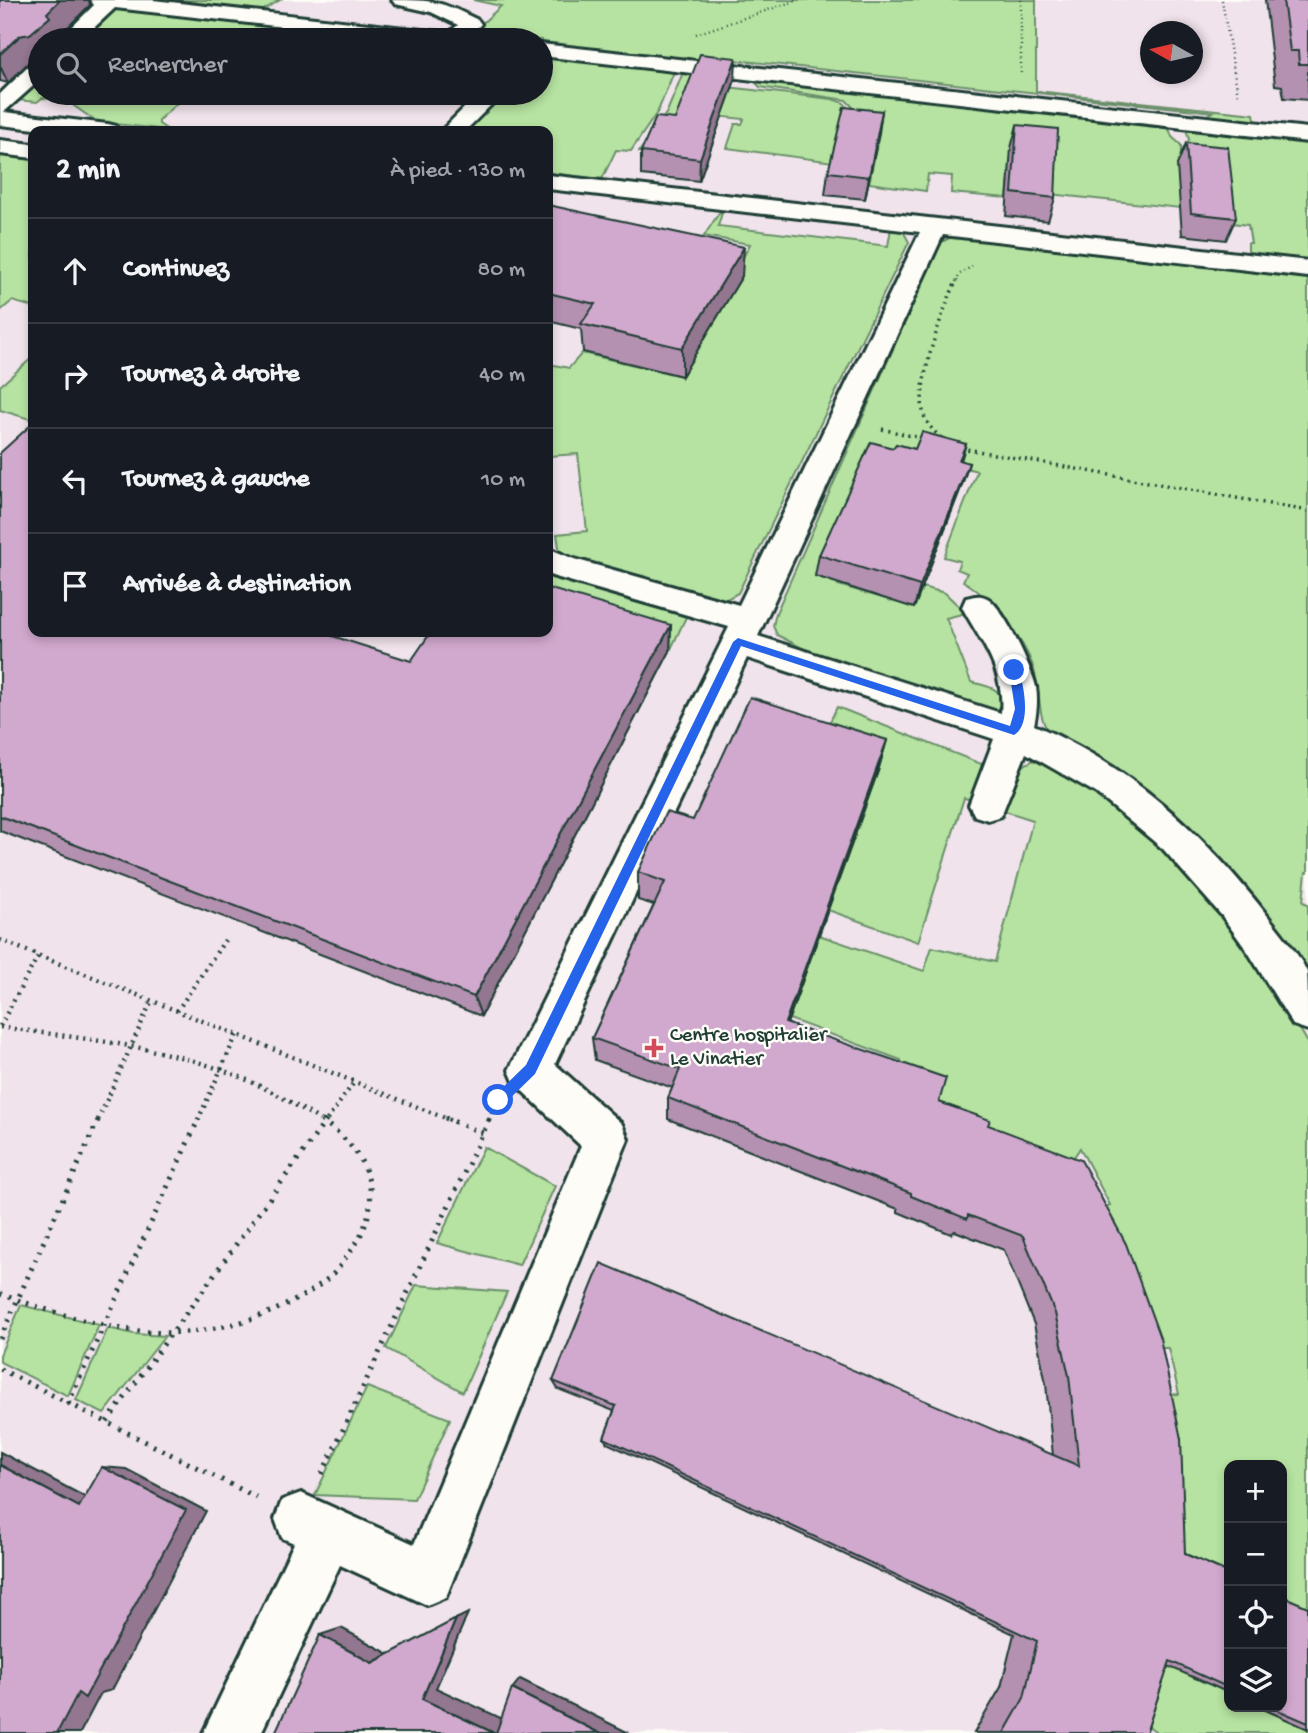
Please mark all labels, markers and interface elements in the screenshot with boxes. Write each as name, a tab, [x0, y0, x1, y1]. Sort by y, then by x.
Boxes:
north arrow	[1140, 21, 1203, 84]
search box	[28, 28, 553, 105]
icon: search	[52, 48, 90, 86]
text: Rechercher	[108, 51, 226, 82]
text: 2 min	[56, 154, 120, 189]
text: À pied · 130 m	[390, 158, 525, 185]
icon: ahead	[56, 252, 94, 290]
text: Continuez	[123, 255, 229, 286]
text: 80 m	[478, 257, 525, 284]
icon: right	[56, 357, 94, 395]
text: Tournez à droite	[123, 360, 300, 391]
text: 40 m	[479, 362, 525, 389]
icon: left	[56, 462, 94, 500]
text: Tournez à gauche	[123, 465, 310, 496]
text: 10 m	[481, 467, 525, 494]
icon: arrive	[56, 567, 94, 605]
text: Arrivée à destination	[123, 570, 351, 601]
route end	[998, 654, 1029, 685]
place label: Centre hospitalier Le Vinatier	[670, 1024, 828, 1073]
marker: Centre hospitalier Le Vinatier	[644, 1038, 664, 1058]
route start	[482, 1084, 513, 1115]
map controls	[1224, 1460, 1287, 1712]
button: +	[1224, 1460, 1287, 1523]
button: −	[1224, 1523, 1287, 1586]
button: locate	[1224, 1586, 1287, 1649]
button: layers	[1224, 1649, 1287, 1712]

